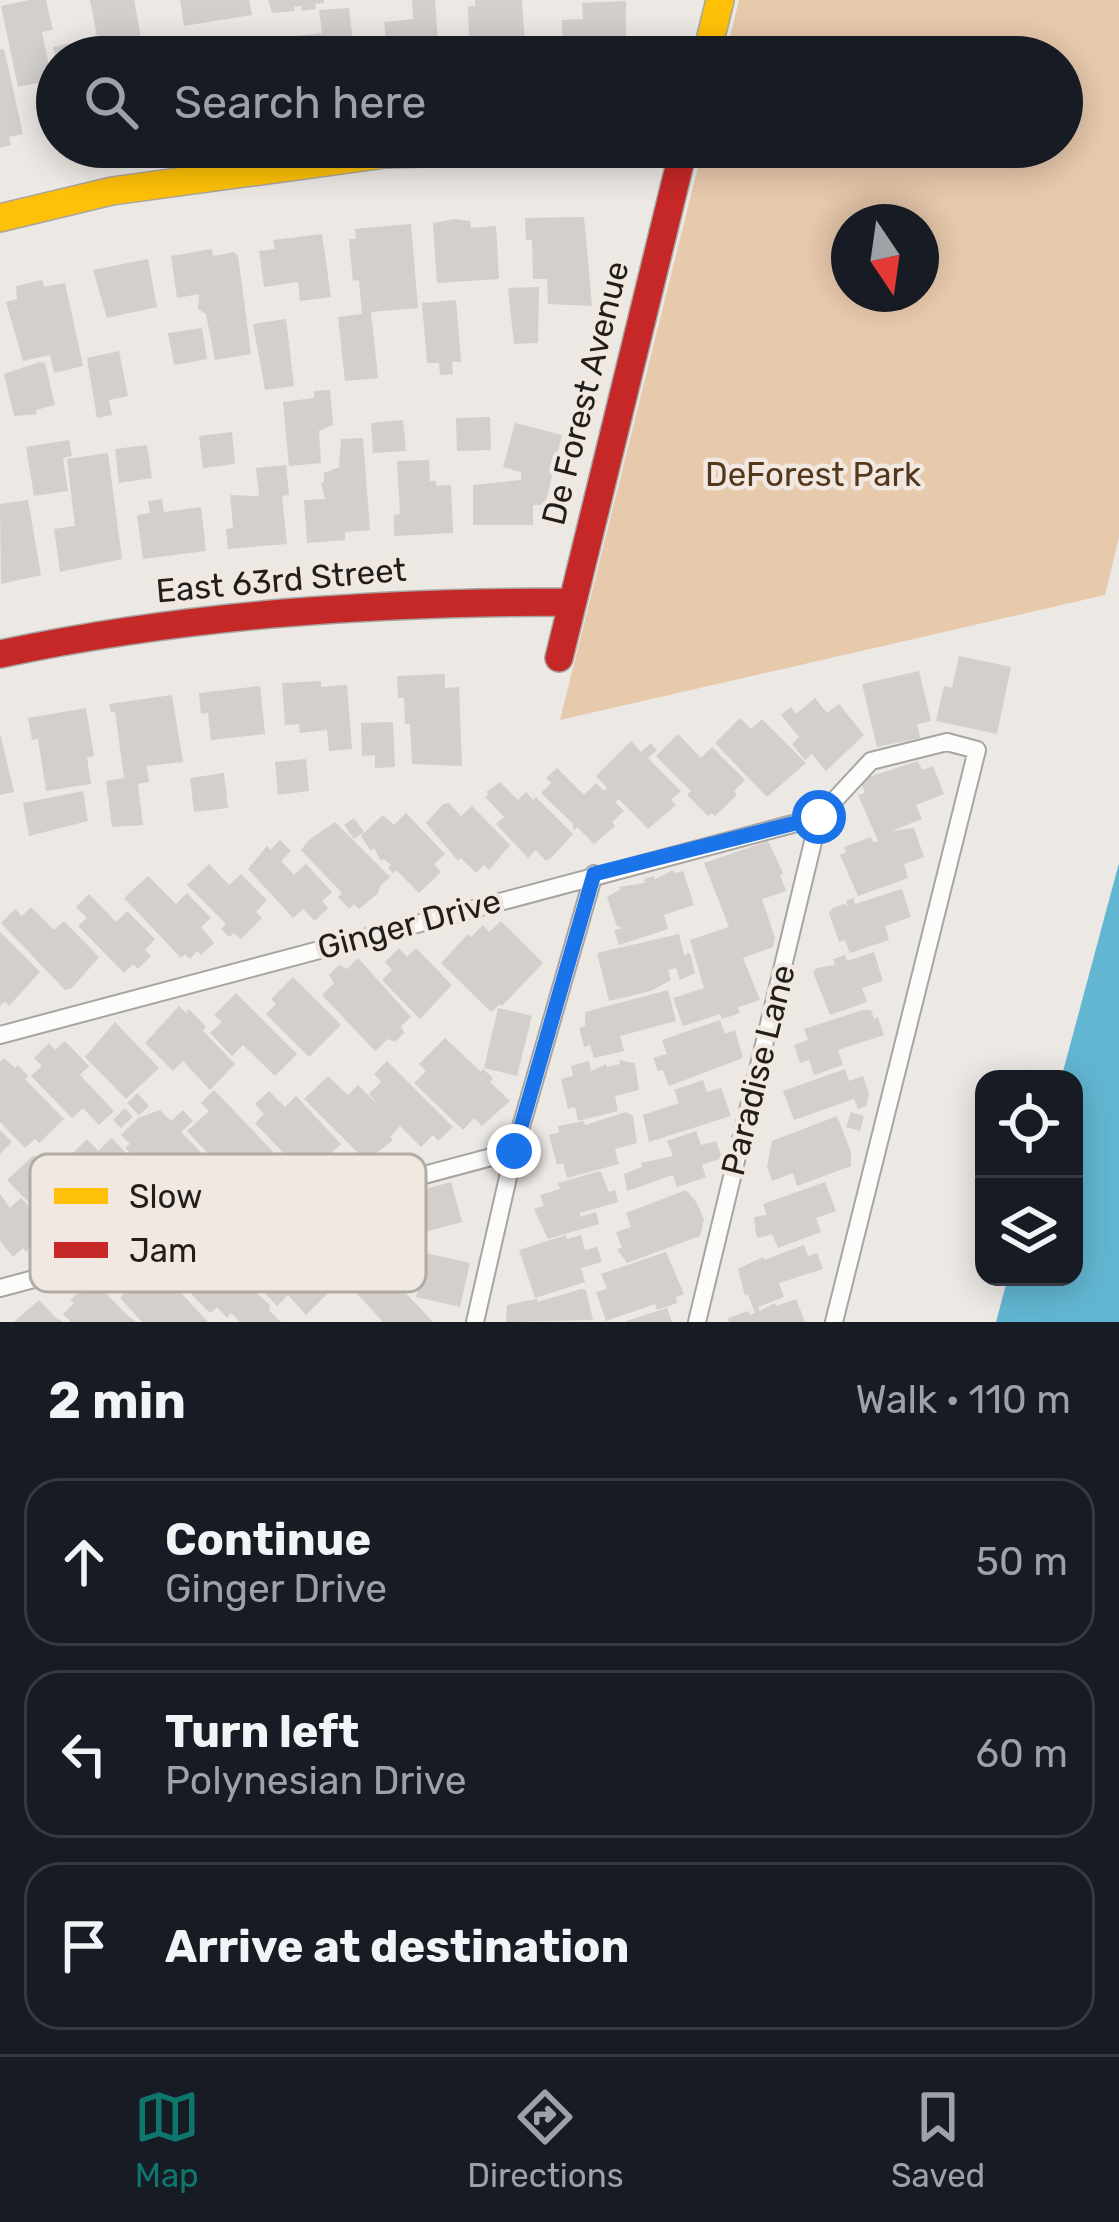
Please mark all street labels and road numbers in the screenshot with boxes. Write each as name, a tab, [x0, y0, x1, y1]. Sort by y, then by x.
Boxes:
street label: De Forest Avenue	[533, 257, 637, 529]
street label: East 63rd Street	[154, 550, 408, 610]
street label: Ginger Drive	[313, 881, 505, 967]
street label: Paradise Lane	[713, 961, 803, 1179]

